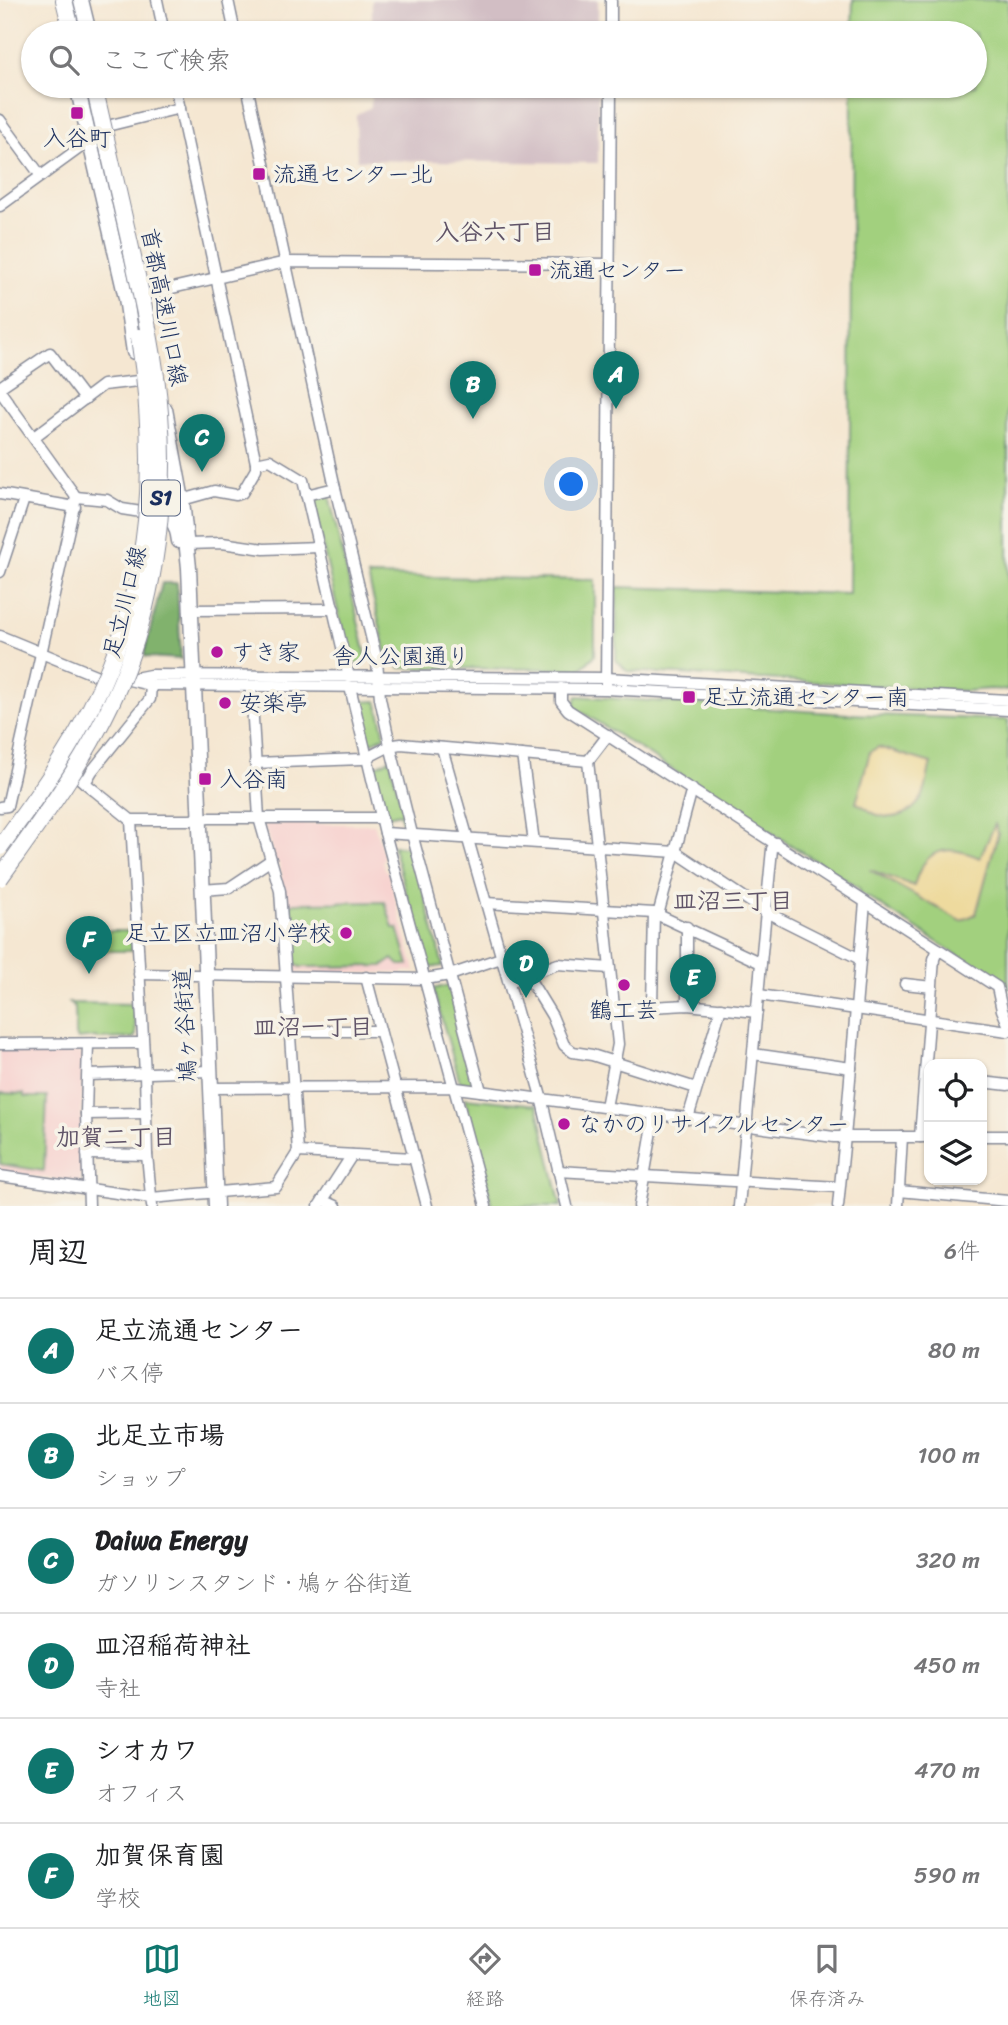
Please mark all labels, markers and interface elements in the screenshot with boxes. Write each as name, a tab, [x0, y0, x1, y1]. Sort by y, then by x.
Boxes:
search box	[21, 21, 987, 98]
text: ここで検索	[101, 37, 231, 83]
icon: search	[45, 41, 83, 79]
marker: 入谷町	[69, 105, 85, 121]
place label: 入谷町	[43, 118, 112, 159]
place label: 流通センター北	[273, 154, 433, 195]
marker: 流通センター北	[251, 166, 267, 182]
district label: 入谷六丁目	[435, 211, 555, 253]
street label: 首都高速川口線	[129, 224, 199, 390]
place label: 流通センター	[549, 250, 686, 291]
marker: 流通センター	[527, 262, 543, 278]
pin: A	[593, 351, 639, 409]
pin: B	[450, 361, 496, 419]
pin: C	[179, 414, 225, 472]
your location	[554, 467, 588, 501]
road number: S1	[142, 480, 180, 516]
street label: 足立川口線	[91, 541, 159, 663]
place label: すき家	[231, 632, 300, 673]
street label: 舎人公園通り	[332, 636, 470, 677]
marker: すき家	[209, 644, 225, 660]
place label: 足立流通センター南	[703, 677, 909, 718]
place label: 安楽亭	[239, 683, 308, 724]
marker: 足立流通センター南	[681, 689, 697, 705]
marker: 安楽亭	[217, 695, 233, 711]
place label: 入谷南	[219, 759, 288, 800]
marker: 入谷南	[197, 771, 213, 787]
district label: 皿沼三丁目	[673, 880, 793, 922]
place label: 足立区立皿沼小学校	[125, 913, 332, 954]
pin: F	[66, 916, 112, 974]
marker: 足立区立皿沼小学校	[338, 925, 354, 941]
pin: D	[503, 940, 549, 998]
pin: E	[670, 954, 716, 1012]
street label: 鳩ヶ谷街道	[162, 967, 208, 1083]
marker: 鶴工芸	[616, 977, 632, 993]
place label: 鶴工芸	[590, 990, 659, 1031]
district label: 皿沼一丁目	[253, 1006, 373, 1048]
map controls	[924, 1059, 987, 1185]
button: locate	[924, 1059, 987, 1122]
place label: なかのリサイクルセンター	[578, 1104, 849, 1145]
district label: 加賀二丁目	[56, 1116, 176, 1158]
marker: なかのリサイクルセンター	[556, 1116, 572, 1132]
button: layers	[924, 1122, 987, 1185]
text: 周辺	[28, 1225, 88, 1279]
text: 6件	[944, 1231, 980, 1272]
text: 足立流通センター	[95, 1307, 303, 1353]
text: A	[43, 1330, 59, 1371]
text: 80 m	[928, 1330, 980, 1371]
text: バス停	[95, 1353, 164, 1394]
text: 北足立市場	[95, 1412, 225, 1458]
text: B	[44, 1435, 58, 1476]
text: 100 m	[917, 1435, 980, 1476]
text: ショップ	[95, 1458, 186, 1499]
text: Daiwa Energy	[95, 1517, 248, 1563]
text: C	[44, 1540, 58, 1581]
text: 320 m	[916, 1540, 980, 1581]
text: ガソリンスタンド · 鳩ヶ谷街道	[95, 1563, 413, 1604]
text: 皿沼稲荷神社	[95, 1622, 251, 1668]
text: D	[44, 1645, 58, 1686]
text: 450 m	[913, 1645, 980, 1686]
text: 寺社	[95, 1668, 141, 1709]
text: シオカワ	[95, 1727, 198, 1773]
text: E	[45, 1750, 57, 1791]
text: 470 m	[914, 1750, 980, 1791]
text: オフィス	[95, 1773, 187, 1814]
text: 加賀保育園	[95, 1832, 225, 1878]
text: F	[45, 1855, 57, 1896]
text: 590 m	[914, 1855, 980, 1896]
text: 学校	[95, 1878, 141, 1919]
tab: 地図	[143, 1940, 181, 2015]
tab: 経路	[466, 1940, 504, 2015]
tab: 保存済み	[789, 1940, 865, 2015]

